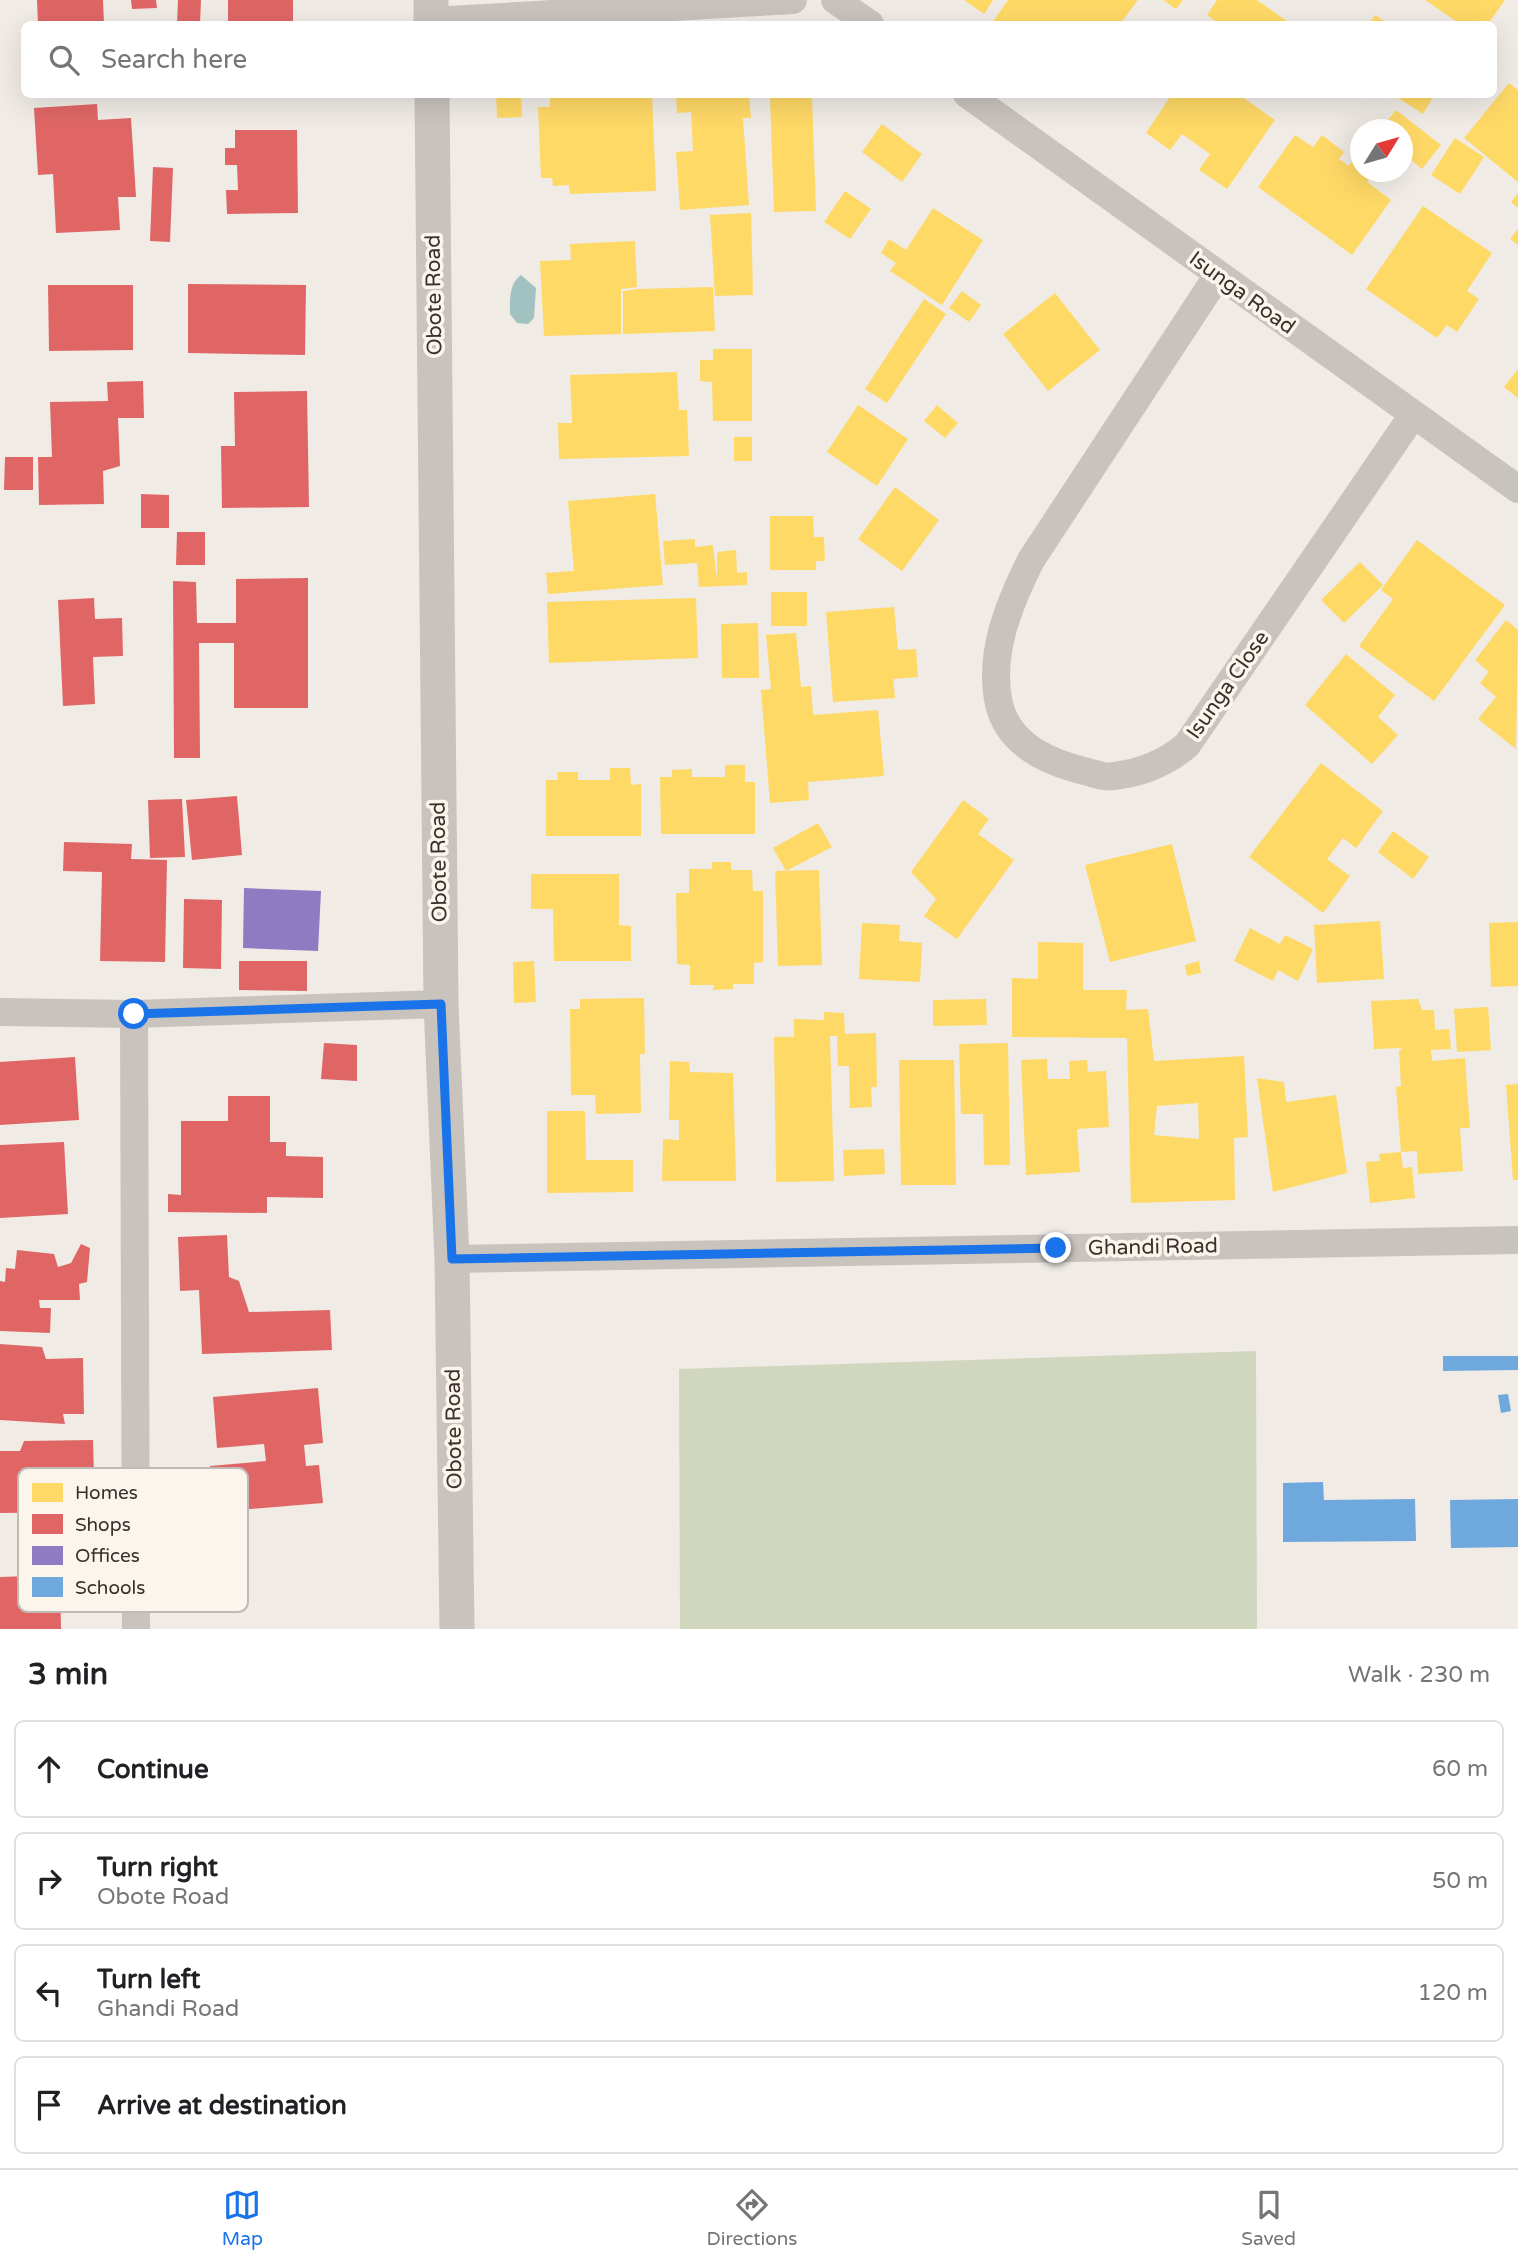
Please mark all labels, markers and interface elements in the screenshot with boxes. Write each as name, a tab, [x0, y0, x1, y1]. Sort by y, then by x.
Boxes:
search box	[21, 21, 1497, 98]
icon: search	[45, 41, 83, 79]
text: Search here	[101, 44, 247, 75]
north arrow	[1350, 119, 1413, 182]
street label: Obote Road	[420, 234, 448, 356]
street label: Isunga Road	[1184, 246, 1300, 340]
street label: Isunga Close	[1181, 626, 1275, 744]
street label: Obote Road	[425, 801, 453, 923]
route start	[118, 998, 149, 1029]
route end	[1040, 1232, 1071, 1263]
street label: Ghandi Road	[1088, 1233, 1218, 1261]
street label: Obote Road	[440, 1368, 468, 1490]
legend	[18, 1468, 248, 1612]
text: Homes	[75, 1482, 138, 1504]
text: Shops	[75, 1514, 131, 1536]
text: Offices	[75, 1545, 140, 1567]
text: Schools	[75, 1577, 145, 1599]
text: 3 min	[28, 1656, 108, 1693]
text: Walk · 230 m	[1348, 1661, 1490, 1689]
icon: ahead	[30, 1750, 68, 1788]
text: Continue	[97, 1754, 209, 1785]
text: 60 m	[1432, 1755, 1488, 1783]
text: Turn right	[97, 1852, 218, 1883]
icon: right	[30, 1862, 68, 1900]
text: 50 m	[1432, 1867, 1488, 1895]
text: Obote Road	[97, 1883, 229, 1911]
text: Turn left	[97, 1964, 200, 1995]
icon: left	[30, 1974, 68, 2012]
text: 120 m	[1418, 1979, 1488, 2007]
text: Ghandi Road	[97, 1995, 239, 2023]
icon: arrive	[30, 2086, 68, 2124]
text: Arrive at destination	[97, 2090, 347, 2121]
tab: Map	[222, 2186, 263, 2250]
tab: Directions	[707, 2186, 798, 2250]
tab: Saved	[1241, 2186, 1296, 2250]

